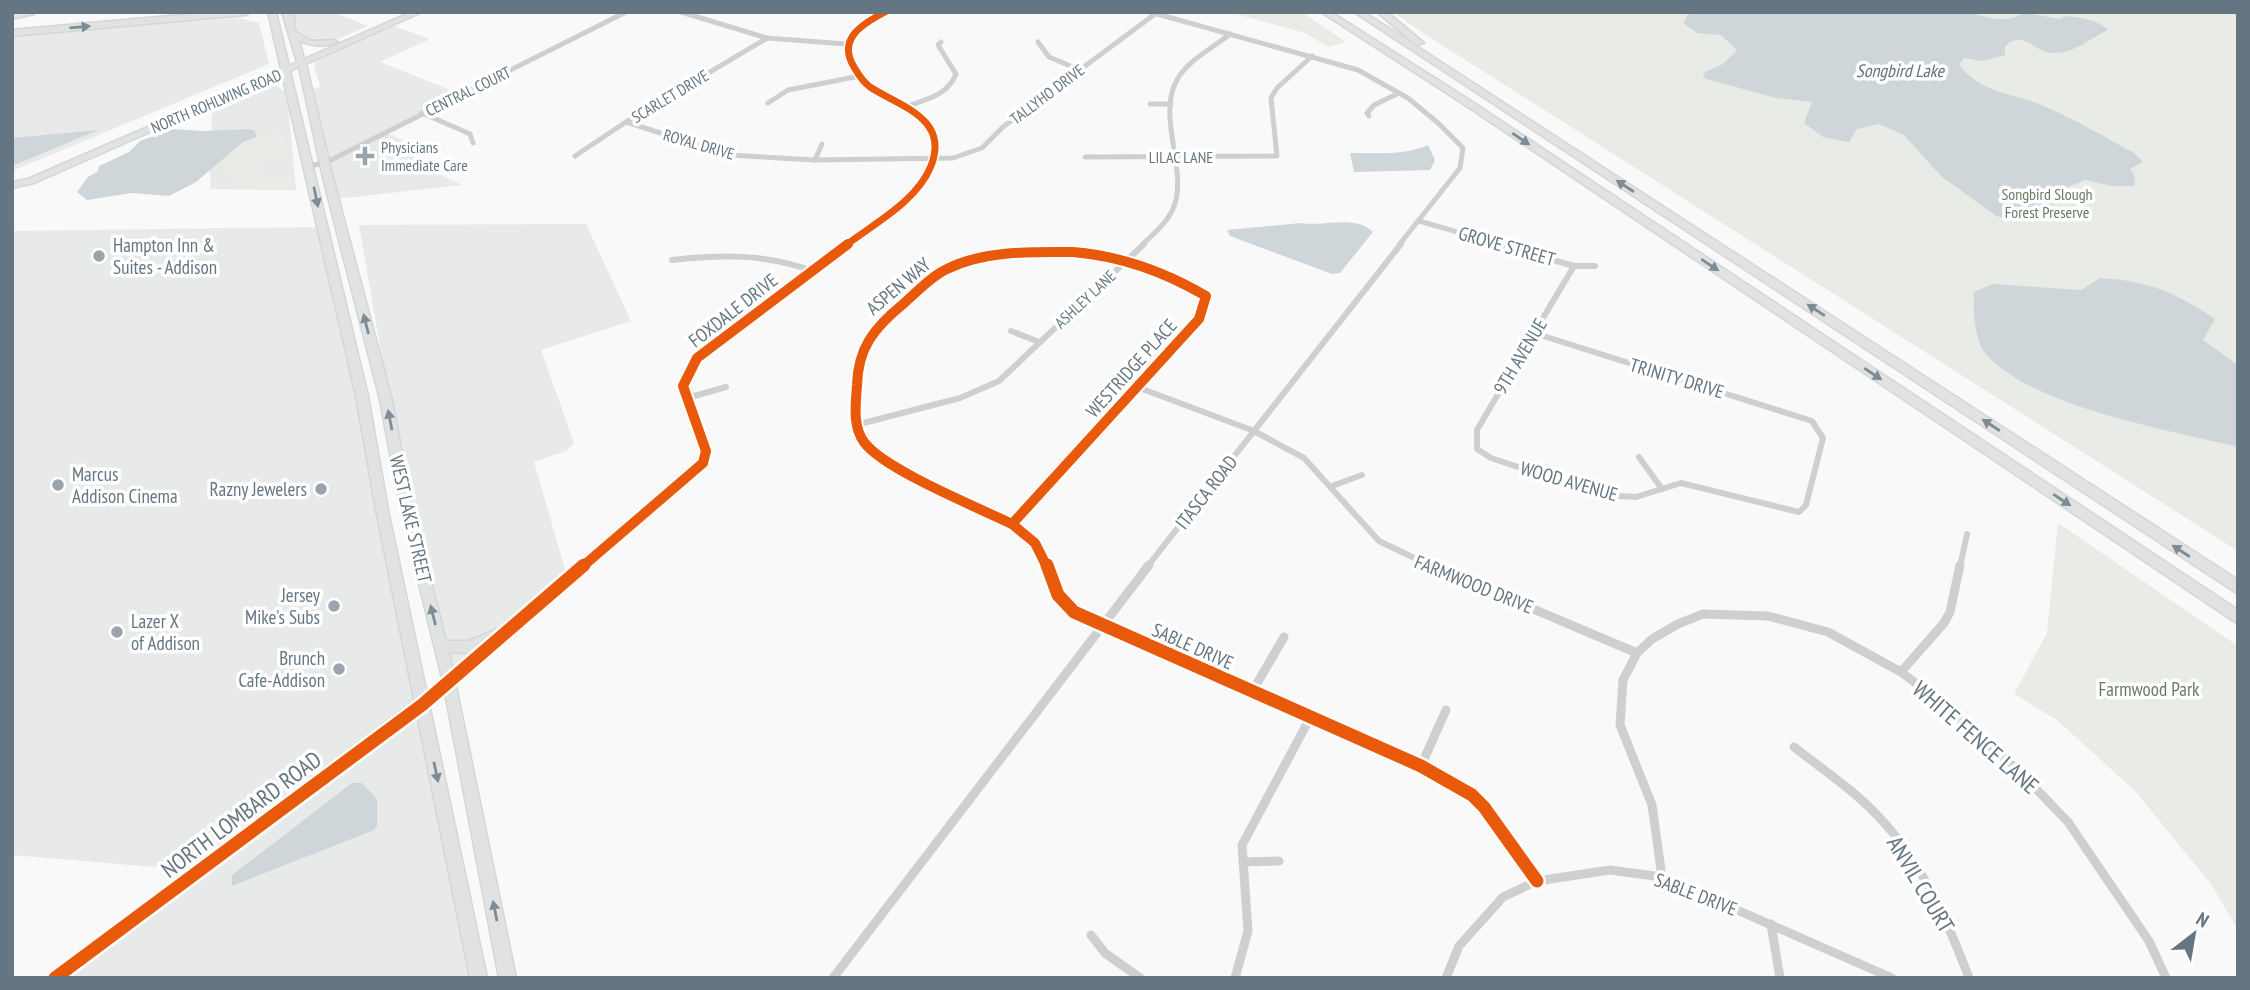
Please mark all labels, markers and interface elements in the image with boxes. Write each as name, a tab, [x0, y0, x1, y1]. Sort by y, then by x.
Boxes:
one-way arrow	[69, 21, 91, 32]
water label: Songbird Lake	[1856, 59, 1946, 82]
street label: TALLYHO DRIVE	[1006, 60, 1088, 128]
street label: CENTRAL COURT	[422, 62, 514, 120]
street label: NORTH ROHLWING ROAD	[148, 65, 284, 137]
street label: SCARLET DRIVE	[628, 65, 712, 127]
street label: ROYAL DRIVE	[661, 124, 737, 164]
one-way arrow	[1512, 132, 1531, 145]
place label: Physicians Immediate Care	[381, 137, 468, 175]
marker: Physicians Immediate Care	[355, 146, 375, 166]
street label: LILAC LANE	[1149, 147, 1213, 167]
one-way arrow	[1616, 179, 1635, 192]
park label: Songbird Slough Forest Preserve	[2001, 184, 2093, 222]
one-way arrow	[311, 186, 322, 208]
street label: GROVE STREET	[1456, 221, 1559, 271]
place label: Hampton Inn & Suites - Addison	[113, 233, 217, 279]
marker: Hampton Inn & Suites - Addison	[91, 248, 107, 264]
street label: ASPEN WAY	[861, 252, 935, 320]
one-way arrow	[1701, 258, 1720, 271]
street label: ASHLEY LANE	[1050, 265, 1120, 332]
street label: FOXDALE DRIVE	[684, 268, 782, 352]
one-way arrow	[1806, 304, 1825, 317]
one-way arrow	[360, 313, 371, 335]
street label: WESTRIDGE PLACE	[1080, 314, 1182, 422]
street label: 9TH AVENUE	[1488, 314, 1552, 398]
street label: TRINITY DRIVE	[1627, 352, 1727, 404]
one-way arrow	[1864, 367, 1882, 381]
one-way arrow	[384, 409, 395, 431]
one-way arrow	[1981, 419, 2001, 432]
street label: ITASCA ROAD	[1170, 450, 1242, 534]
street label: WEST LAKE STREET	[385, 453, 437, 586]
street label: WOOD AVENUE	[1518, 456, 1620, 506]
place label: Marcus Addison Cinema	[72, 462, 178, 508]
marker: Marcus Addison Cinema	[50, 477, 66, 493]
place label: Razny Jewelers	[209, 477, 307, 501]
marker: Razny Jewelers	[313, 481, 329, 497]
one-way arrow	[2052, 494, 2072, 507]
one-way arrow	[2171, 544, 2191, 557]
street label: FARMWOOD DRIVE	[1411, 549, 1537, 619]
place label: Jersey Mike's Subs	[245, 583, 321, 629]
marker: Jersey Mike's Subs	[326, 598, 342, 614]
one-way arrow	[427, 604, 438, 626]
place label: Lazer X of Addison	[131, 609, 200, 655]
street label: SABLE DRIVE	[1149, 617, 1237, 675]
marker: Lazer X of Addison	[109, 624, 125, 640]
place label: Brunch Cafe-Addison	[238, 646, 325, 692]
marker: Brunch Cafe-Addison	[331, 661, 347, 677]
street label: WHITE FENCE LANE	[1907, 674, 2045, 800]
park label: Farmwood Park	[2099, 677, 2200, 701]
street label: NORTH LOMBARD ROAD	[155, 744, 327, 884]
one-way arrow	[431, 761, 442, 783]
street label: ANVIL COURT	[1881, 830, 1961, 938]
street label: SABLE DRIVE	[1651, 867, 1741, 921]
north arrow	[2159, 899, 2229, 969]
one-way arrow	[489, 900, 500, 922]
text: N	[2192, 906, 2213, 932]

